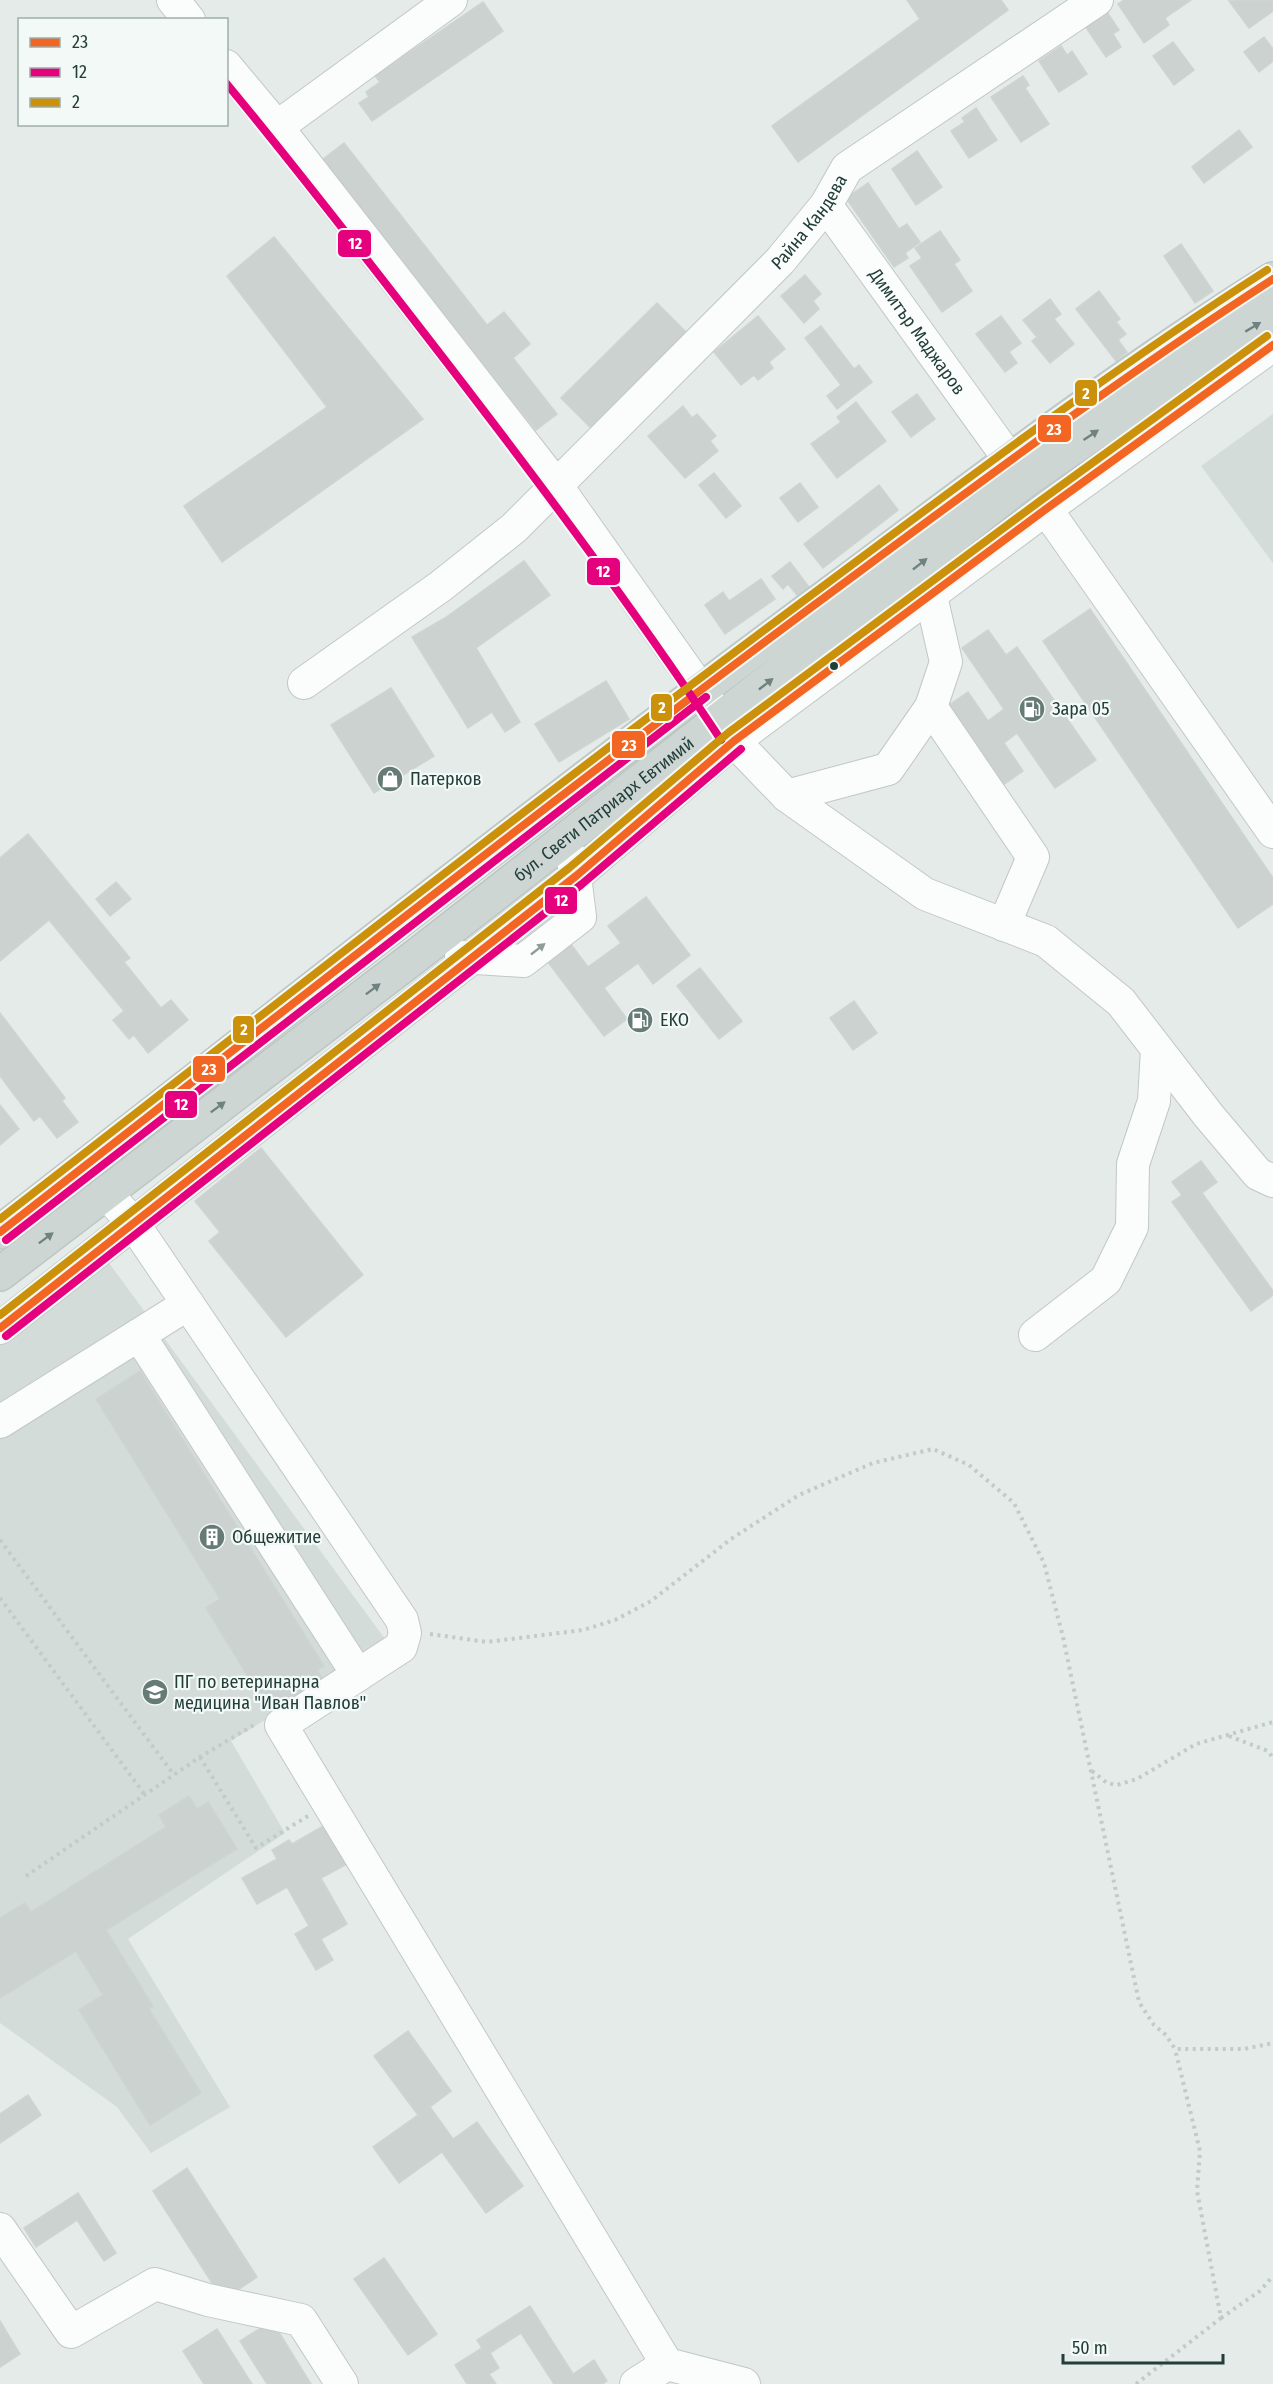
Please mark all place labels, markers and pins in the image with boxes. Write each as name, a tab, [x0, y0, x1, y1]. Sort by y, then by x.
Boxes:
unlabelled marker	[828, 660, 840, 672]
fuel station icon: Зара 05	[1017, 694, 1047, 724]
place label: Зара 05	[1052, 698, 1109, 720]
shop icon: Патерков	[375, 764, 405, 794]
place label: Патерков	[410, 768, 481, 790]
fuel station icon: EKO	[625, 1005, 655, 1035]
place label: EKO	[660, 1009, 689, 1031]
building icon: Общежитие	[197, 1522, 227, 1552]
place label: Общежитие	[232, 1526, 321, 1548]
place label: ПГ по ветеринарна медицина "Иван Павлов"	[174, 1671, 366, 1714]
school or university icon: ПГ по ветеринарна медицина "Иван Павлов"	[140, 1677, 170, 1707]

